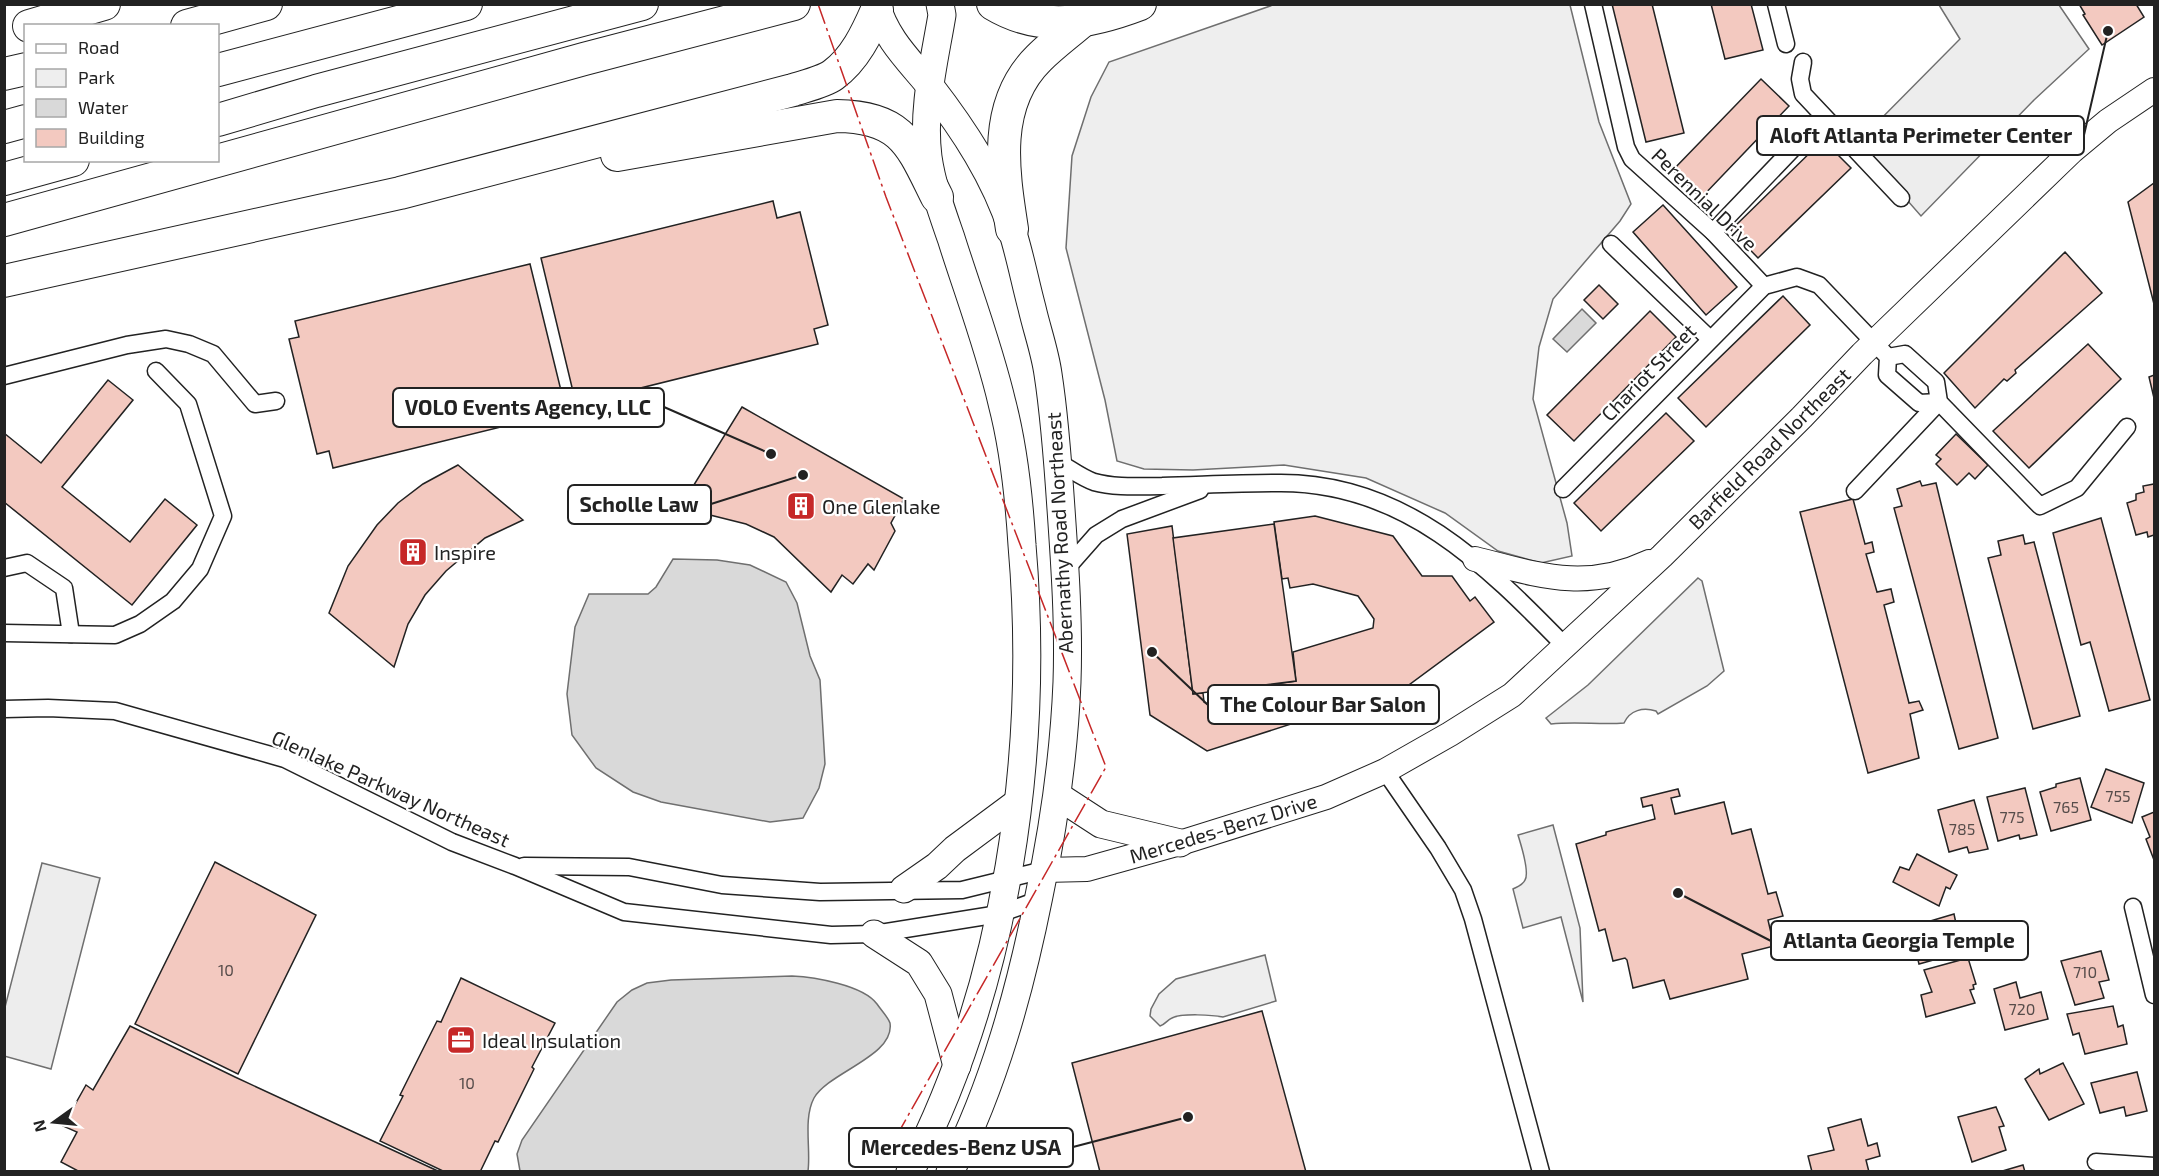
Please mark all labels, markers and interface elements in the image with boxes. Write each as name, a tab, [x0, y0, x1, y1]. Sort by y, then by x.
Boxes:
legend	[24, 24, 219, 162]
text: Road	[78, 36, 119, 58]
text: Park	[78, 66, 115, 88]
text: Water	[78, 96, 128, 118]
callout: Aloft Atlanta Perimeter Center	[1757, 116, 2084, 155]
text: Aloft Atlanta Perimeter Center	[1770, 122, 2072, 147]
text: Building	[78, 126, 145, 148]
street label: Perennial Drive	[1647, 143, 1763, 255]
street label: Chariot Street	[1596, 318, 1701, 426]
street label: Barfield Road Northeast	[1683, 362, 1855, 534]
callout: VOLO Events Agency, LLC	[393, 388, 664, 427]
text: VOLO Events Agency, LLC	[405, 394, 651, 420]
street label: Abernathy Road Northeast	[1041, 411, 1077, 654]
callout: Scholle Law	[568, 485, 711, 524]
building icon: One Glenlake	[785, 490, 817, 522]
text: Scholle Law	[579, 491, 699, 516]
place label: One Glenlake	[822, 494, 941, 518]
building icon: Inspire	[397, 536, 429, 568]
place label: Inspire	[434, 540, 496, 564]
callout: The Colour Bar Salon	[1208, 685, 1439, 724]
text: The Colour Bar Salon	[1220, 691, 1426, 716]
street label: Glenlake Parkway Northeast	[268, 725, 514, 852]
house number: 755	[2105, 786, 2131, 805]
street label: Mercedes-Benz Drive	[1126, 788, 1320, 868]
house number: 765	[2053, 797, 2079, 816]
house number: 775	[2000, 807, 2024, 826]
house number: 785	[1949, 819, 1975, 838]
callout: Atlanta Georgia Temple	[1771, 921, 2028, 960]
text: Atlanta Georgia Temple	[1783, 927, 2015, 952]
house number: 10	[218, 960, 234, 979]
house number: 710	[2073, 962, 2097, 981]
house number: 720	[2009, 999, 2035, 1018]
office icon: Ideal Insulation	[445, 1024, 477, 1056]
place label: Ideal Insulation	[482, 1028, 621, 1052]
house number: 10	[459, 1073, 475, 1092]
north arrow	[24, 1092, 84, 1152]
text: N	[28, 1118, 50, 1134]
callout: Mercedes-Benz USA	[849, 1128, 1073, 1167]
text: Mercedes-Benz USA	[861, 1134, 1061, 1159]

